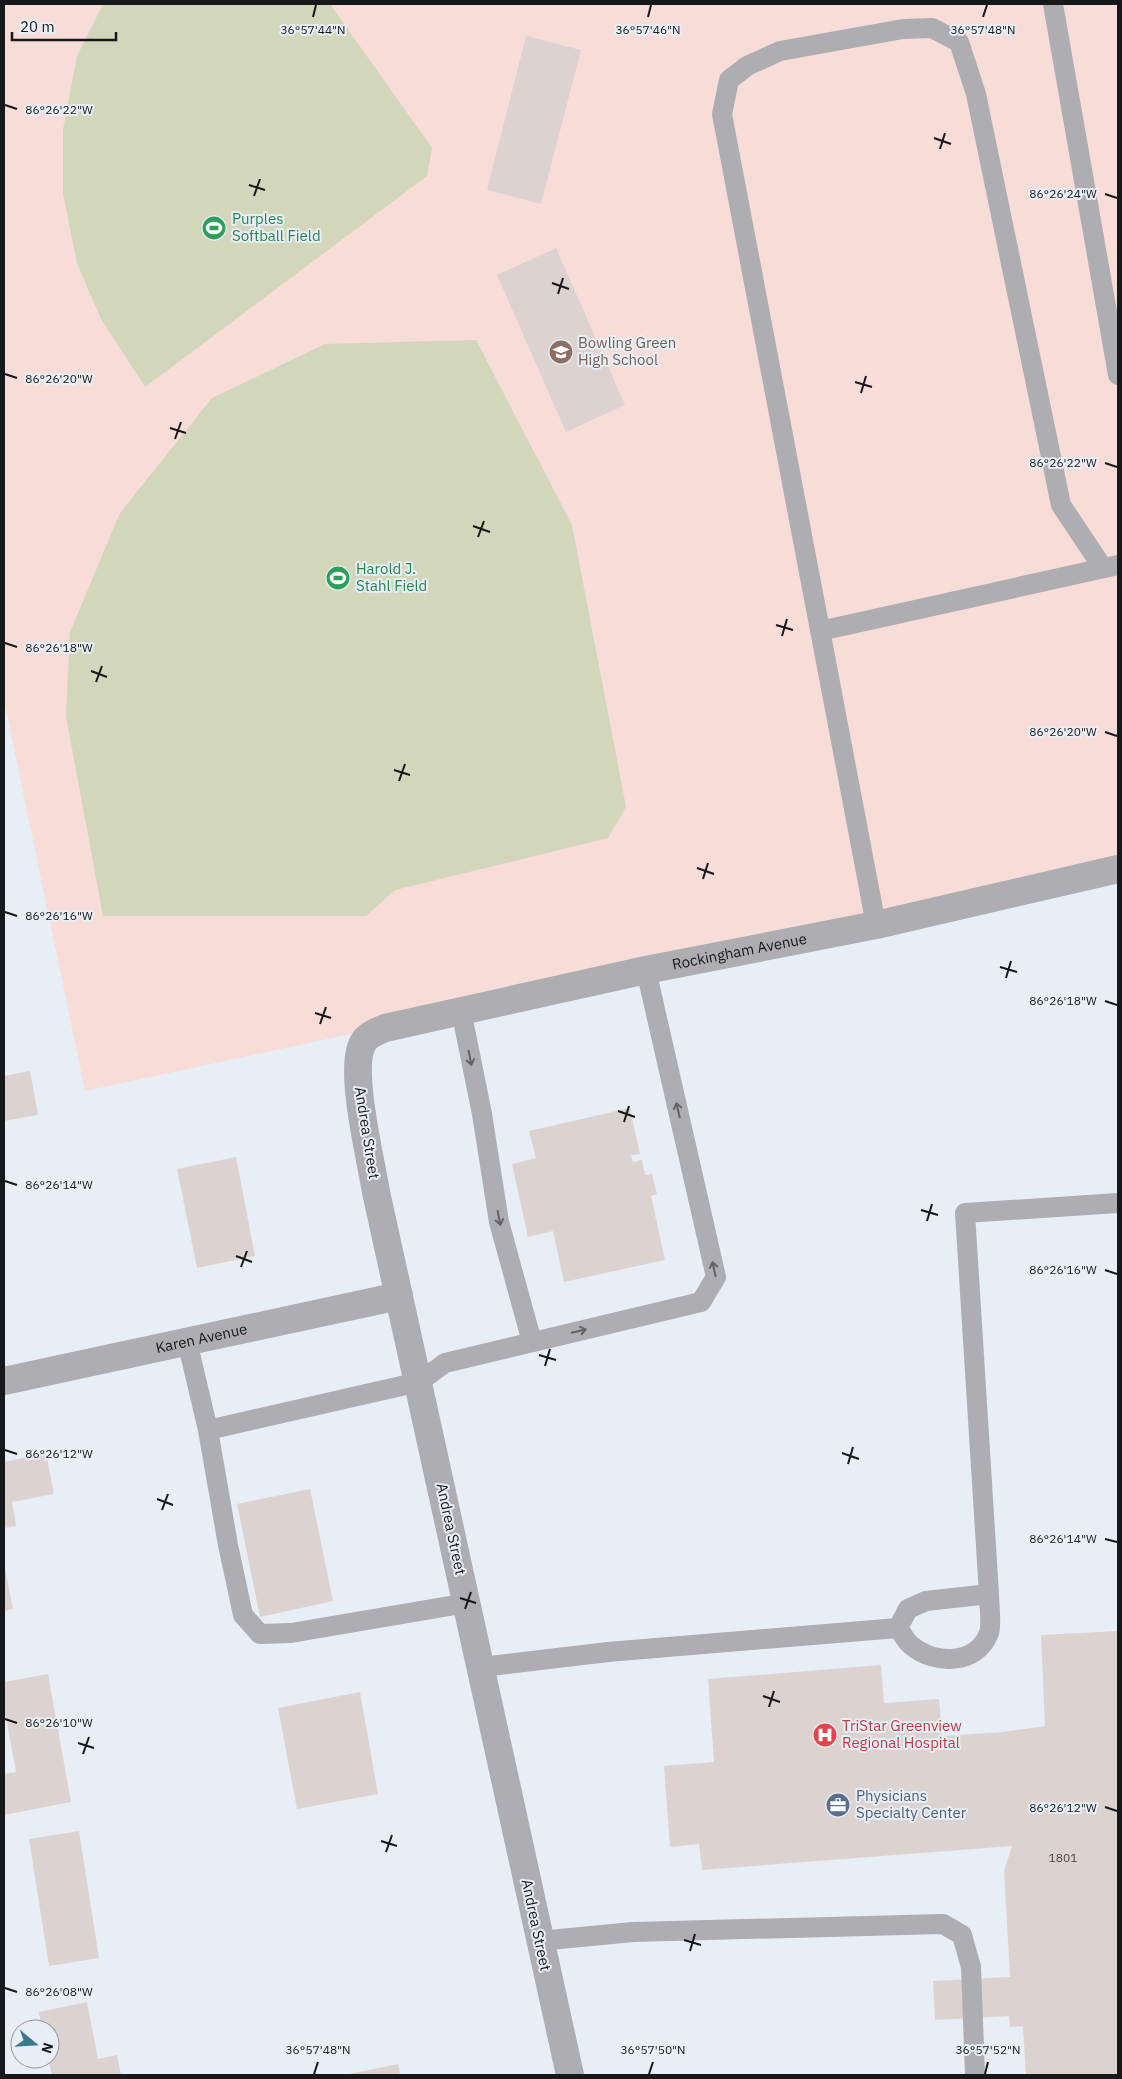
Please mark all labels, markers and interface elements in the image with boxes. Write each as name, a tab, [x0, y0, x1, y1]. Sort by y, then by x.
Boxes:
scale bar	[12, 10, 116, 42]
text: 20 m	[20, 17, 55, 36]
text: 36°57'44"N	[280, 22, 346, 37]
text: 36°57'46"N	[615, 22, 681, 37]
text: 36°57'48"N	[950, 22, 1016, 37]
text: 86°26'22"W	[25, 102, 93, 117]
text: 86°26'24"W	[1029, 186, 1097, 201]
place label: Purples Softball Field	[232, 209, 321, 245]
sports icon: Purples Softball Field	[201, 215, 227, 241]
place label: Bowling Green High School	[578, 333, 676, 369]
school or university icon: Bowling Green High School	[548, 339, 574, 365]
text: 86°26'20"W	[25, 371, 93, 386]
text: 86°26'22"W	[1029, 455, 1097, 470]
place label: Harold J. Stahl Field	[356, 559, 427, 595]
sports icon: Harold J. Stahl Field	[325, 565, 351, 591]
text: 86°26'18"W	[25, 640, 93, 655]
text: 86°26'20"W	[1029, 724, 1097, 739]
text: 86°26'16"W	[25, 908, 93, 923]
street label: Rockingham Avenue	[670, 929, 808, 974]
text: 86°26'18"W	[1029, 993, 1097, 1008]
one-way arrow	[466, 1049, 476, 1065]
street label: Andrea Street	[351, 1085, 384, 1180]
one-way arrow	[673, 1103, 682, 1119]
text: 86°26'14"W	[25, 1177, 93, 1192]
one-way arrow	[494, 1209, 504, 1225]
one-way arrow	[708, 1261, 718, 1277]
text: 86°26'16"W	[1029, 1262, 1097, 1277]
street label: Karen Avenue	[154, 1319, 249, 1357]
one-way arrow	[571, 1325, 587, 1335]
text: 86°26'12"W	[25, 1446, 93, 1461]
street label: Andrea Street	[433, 1481, 470, 1576]
text: 86°26'14"W	[1029, 1531, 1097, 1546]
text: 86°26'10"W	[25, 1715, 93, 1730]
place label: TriStar Greenview Regional Hospital	[842, 1716, 962, 1752]
hospital icon: TriStar Greenview Regional Hospital	[812, 1722, 838, 1748]
place label: Physicians Specialty Center	[856, 1786, 967, 1822]
office icon: Physicians Specialty Center	[825, 1792, 851, 1818]
text: 86°26'12"W	[1029, 1800, 1097, 1815]
house number: 1801	[1049, 1850, 1077, 1865]
street label: Andrea Street	[518, 1877, 555, 1972]
text: 86°26'08"W	[25, 1984, 93, 1999]
north arrow	[10, 2019, 60, 2069]
text: N	[37, 2040, 57, 2056]
text: 36°57'48"N	[285, 2042, 351, 2057]
text: 36°57'50"N	[620, 2042, 686, 2057]
text: 36°57'52"N	[955, 2042, 1021, 2057]

